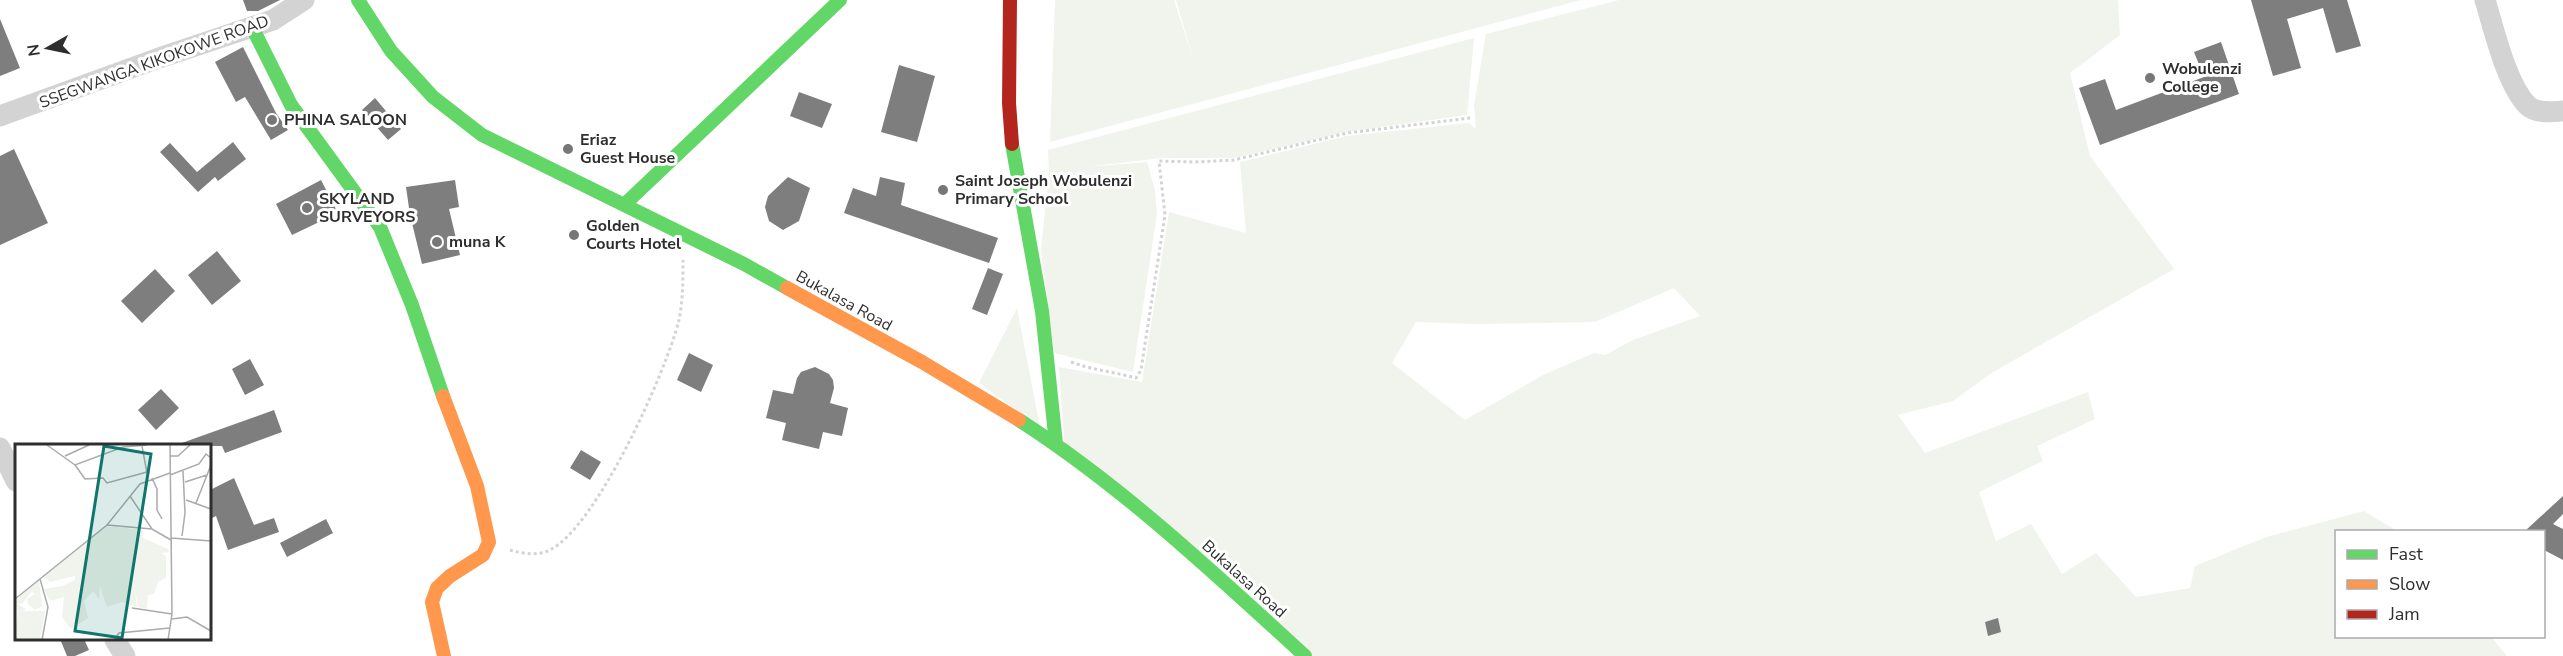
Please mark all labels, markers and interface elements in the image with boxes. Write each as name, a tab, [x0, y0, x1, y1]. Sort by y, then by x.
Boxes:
street label: SSEGWANGA KIKOKOWE ROAD	[36, 10, 272, 114]
north arrow	[18, 18, 78, 78]
text: N	[22, 43, 46, 58]
place label: Wobulenzi College	[2162, 58, 2242, 98]
marker: Wobulenzi College	[2143, 71, 2157, 85]
place label: PHINA SALOON	[284, 109, 407, 131]
marker: PHINA SALOON	[265, 113, 279, 127]
place label: Eriaz Guest House	[580, 129, 676, 169]
marker: Eriaz Guest House	[561, 142, 575, 156]
place label: Saint Joseph Wobulenzi Primary School	[955, 170, 1132, 210]
marker: Saint Joseph Wobulenzi Primary School	[936, 183, 950, 197]
place label: SKYLAND SURVEYORS	[319, 188, 415, 228]
marker: SKYLAND SURVEYORS	[300, 201, 314, 215]
place label: Golden Courts Hotel	[586, 215, 681, 255]
marker: Golden Courts Hotel	[567, 228, 581, 242]
place label: muna K	[449, 231, 507, 253]
marker: muna K	[430, 235, 444, 249]
street label: Bukalasa Road	[792, 265, 896, 337]
inset map	[15, 444, 212, 641]
legend	[2335, 530, 2545, 638]
street label: Bukalasa Road	[1197, 535, 1291, 623]
text: Fast	[2389, 542, 2424, 566]
text: Slow	[2389, 572, 2430, 596]
text: Jam	[2388, 602, 2420, 626]

